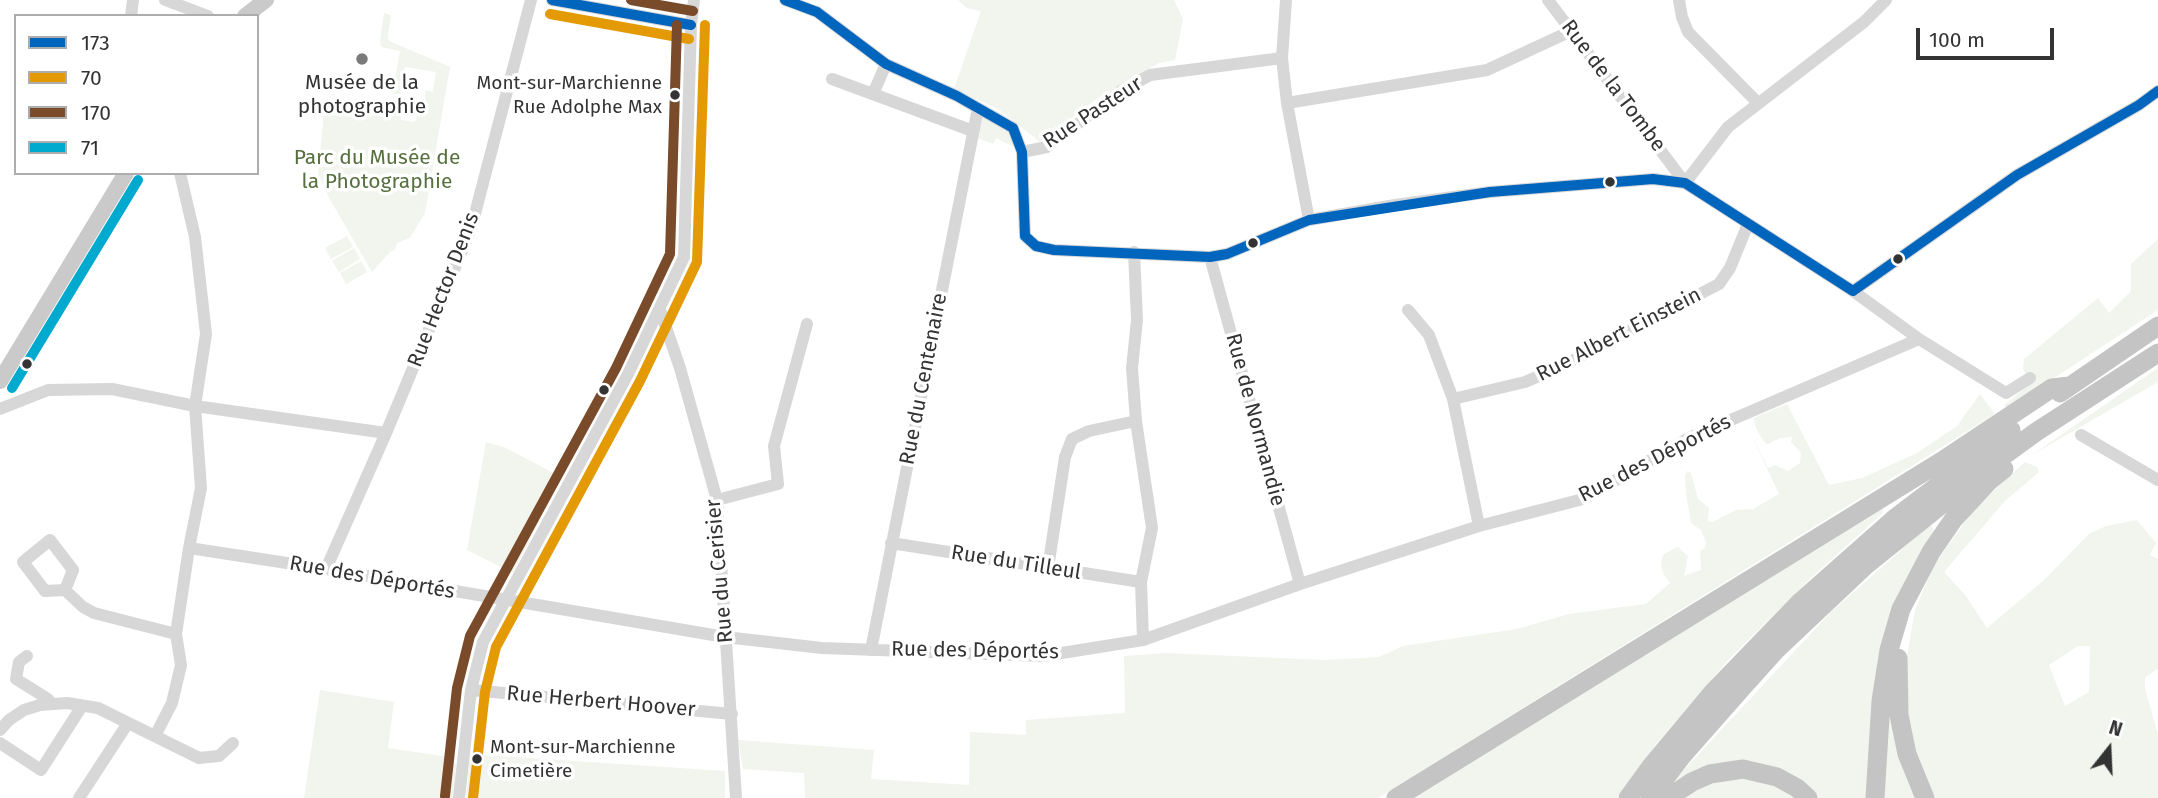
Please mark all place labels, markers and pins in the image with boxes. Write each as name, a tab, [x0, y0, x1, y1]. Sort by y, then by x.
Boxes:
marker: Musée de la photographie	[354, 51, 370, 67]
place label: Musée de la photographie	[298, 70, 426, 120]
place label: Mont-sur-Marchienne Rue Adolphe Max	[477, 73, 662, 117]
marker: Mont-sur-Marchienne Rue Adolphe Max	[668, 88, 682, 102]
unlabelled marker	[1603, 175, 1617, 189]
unlabelled marker	[1246, 236, 1260, 250]
unlabelled marker	[1891, 252, 1905, 266]
unlabelled marker	[20, 357, 34, 371]
unlabelled marker	[597, 383, 611, 397]
place label: Mont-sur-Marchienne Cimetière	[490, 737, 675, 781]
marker: Mont-sur-Marchienne Cimetière	[470, 752, 484, 766]

